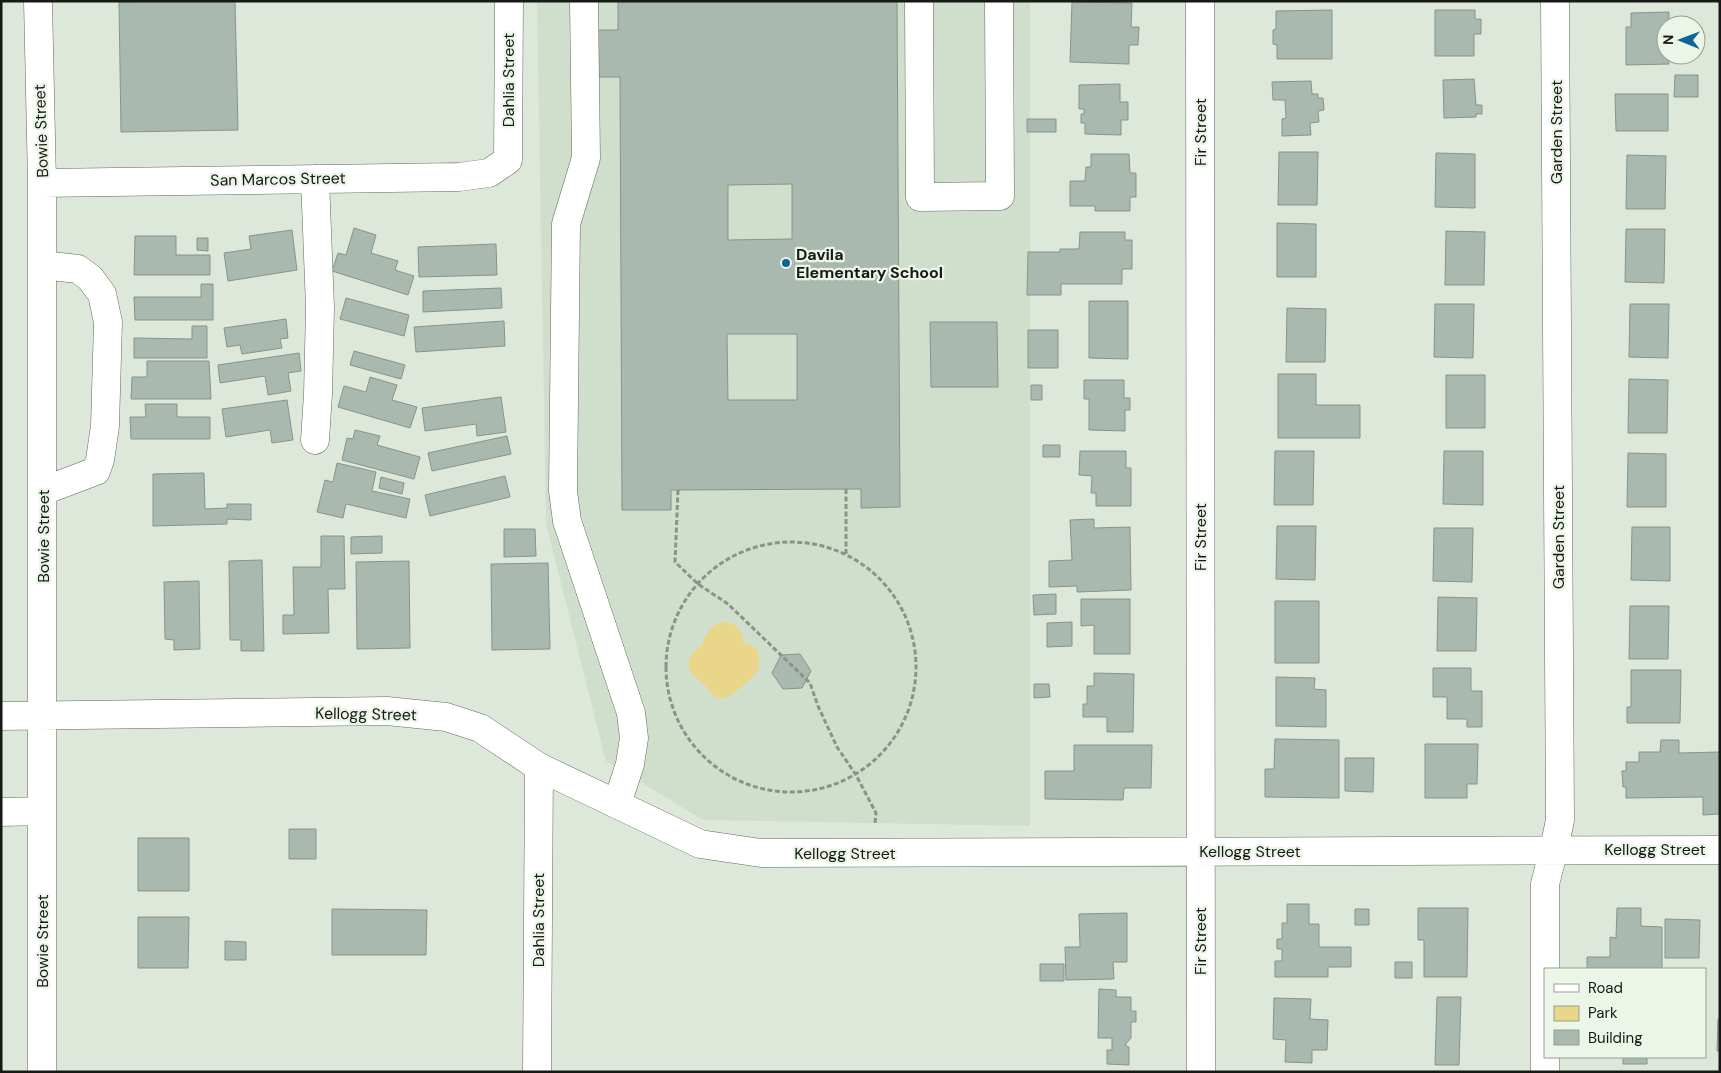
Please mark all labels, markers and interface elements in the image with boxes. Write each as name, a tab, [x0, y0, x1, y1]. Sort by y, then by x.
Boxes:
north arrow	[1656, 15, 1706, 65]
street label: Dahlia Street	[498, 33, 519, 127]
text: N	[1659, 35, 1677, 45]
street label: Garden Street	[1546, 80, 1567, 184]
street label: Bowie Street	[29, 84, 53, 178]
street label: Fir Street	[1190, 98, 1211, 166]
street label: San Marcos Street	[210, 167, 346, 191]
place label: Davila Elementary School	[796, 244, 943, 283]
marker: Davila Elementary School	[780, 257, 792, 269]
street label: Garden Street	[1548, 485, 1569, 589]
street label: Bowie Street	[33, 489, 54, 583]
street label: Fir Street	[1190, 503, 1211, 571]
street label: Kellogg Street	[315, 703, 417, 725]
street label: Kellogg Street	[1604, 839, 1706, 860]
street label: Kellogg Street	[1199, 841, 1301, 862]
street label: Kellogg Street	[794, 843, 896, 864]
street label: Dahlia Street	[528, 873, 549, 967]
street label: Bowie Street	[32, 894, 53, 988]
street label: Fir Street	[1190, 907, 1211, 975]
legend	[1544, 968, 1706, 1058]
text: Road	[1588, 978, 1623, 998]
text: Park	[1588, 1003, 1618, 1023]
text: Building	[1588, 1028, 1643, 1048]

